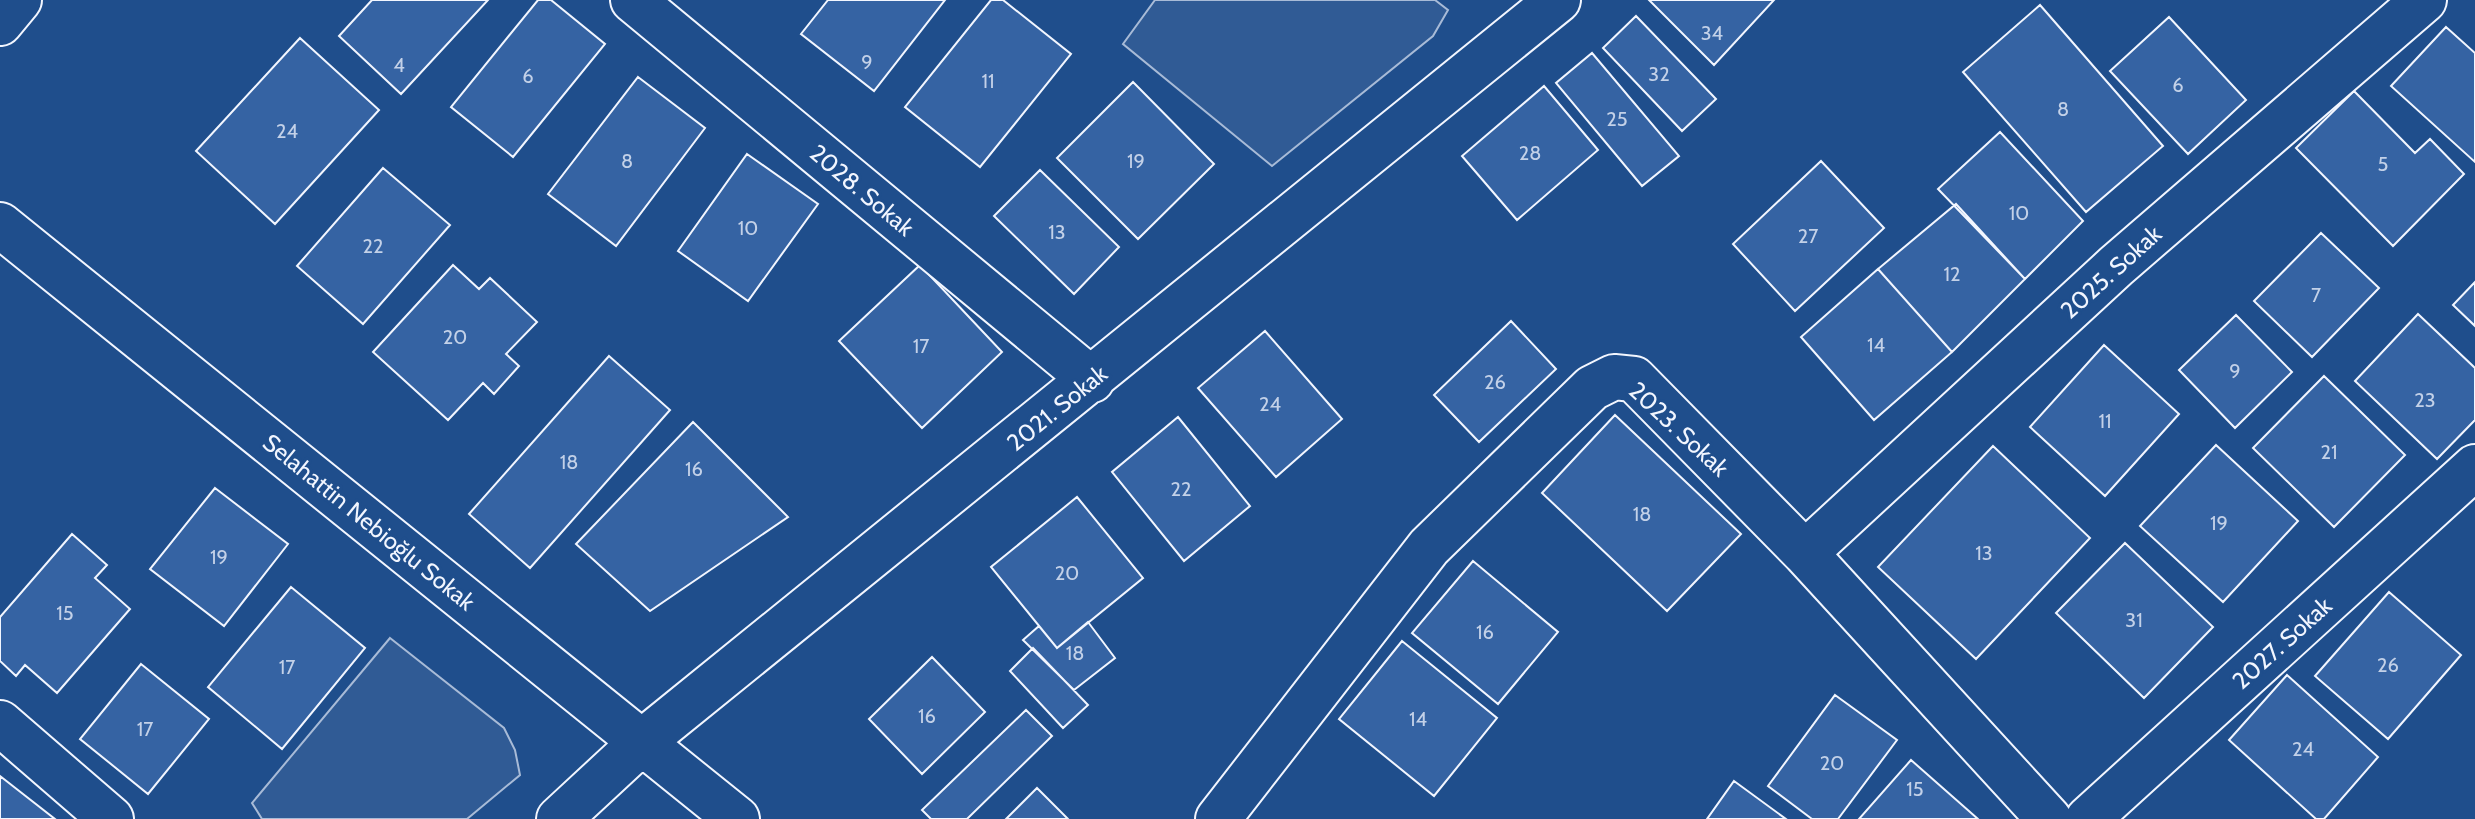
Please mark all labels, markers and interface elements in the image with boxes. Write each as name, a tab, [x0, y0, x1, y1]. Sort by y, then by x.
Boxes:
house number: 34	[1701, 21, 1724, 45]
house number: 9	[861, 50, 873, 74]
house number: 4	[393, 53, 405, 77]
house number: 32	[1648, 62, 1670, 86]
house number: 6	[522, 64, 534, 88]
house number: 11	[981, 69, 995, 93]
house number: 6	[2172, 73, 2184, 97]
house number: 8	[2057, 97, 2069, 121]
house number: 25	[1606, 107, 1628, 131]
house number: 24	[276, 119, 298, 143]
street label: 2028. Sokak	[804, 138, 920, 242]
house number: 28	[1519, 141, 1541, 165]
house number: 8	[621, 149, 633, 173]
house number: 19	[1127, 149, 1145, 173]
house number: 5	[2378, 152, 2388, 176]
house number: 10	[2009, 201, 2029, 225]
house number: 10	[738, 216, 758, 240]
street label: 2025. Sokak	[2055, 219, 2167, 325]
house number: 13	[1048, 220, 1066, 244]
house number: 27	[1798, 224, 1818, 248]
house number: 22	[363, 234, 383, 258]
house number: 12	[1944, 262, 1961, 286]
house number: 7	[2311, 283, 2321, 307]
house number: 20	[443, 325, 467, 349]
house number: 14	[1867, 333, 1885, 357]
house number: 17	[913, 334, 929, 358]
street label: 2021. Sokak	[1001, 359, 1113, 457]
house number: 9	[2229, 359, 2241, 383]
house number: 26	[1484, 370, 1506, 394]
street label: 2023. Sokak	[1623, 376, 1735, 483]
house number: 23	[2414, 388, 2436, 412]
house number: 24	[1259, 392, 1281, 416]
house number: 11	[2098, 409, 2112, 433]
street label: Selahattin Nebioğlu Sokak	[257, 428, 481, 617]
house number: 21	[2321, 440, 2338, 464]
house number: 18	[560, 450, 578, 474]
house number: 16	[685, 457, 703, 481]
house number: 22	[1171, 477, 1191, 501]
house number: 18	[1633, 502, 1651, 526]
house number: 19	[2210, 511, 2228, 535]
house number: 13	[1975, 541, 1993, 565]
house number: 19	[210, 545, 228, 569]
house number: 20	[1055, 561, 1079, 585]
street label: 2027. Sokak	[2226, 591, 2338, 695]
house number: 15	[56, 601, 74, 625]
house number: 31	[2125, 608, 2143, 632]
house number: 16	[1476, 620, 1494, 644]
house number: 18	[1066, 641, 1084, 665]
house number: 26	[2377, 653, 2399, 677]
house number: 17	[279, 655, 295, 679]
house number: 16	[918, 704, 936, 728]
house number: 14	[1409, 707, 1427, 731]
house number: 17	[137, 717, 153, 741]
house number: 24	[2292, 737, 2314, 761]
house number: 20	[1820, 751, 1844, 775]
house number: 15	[1906, 777, 1924, 801]

